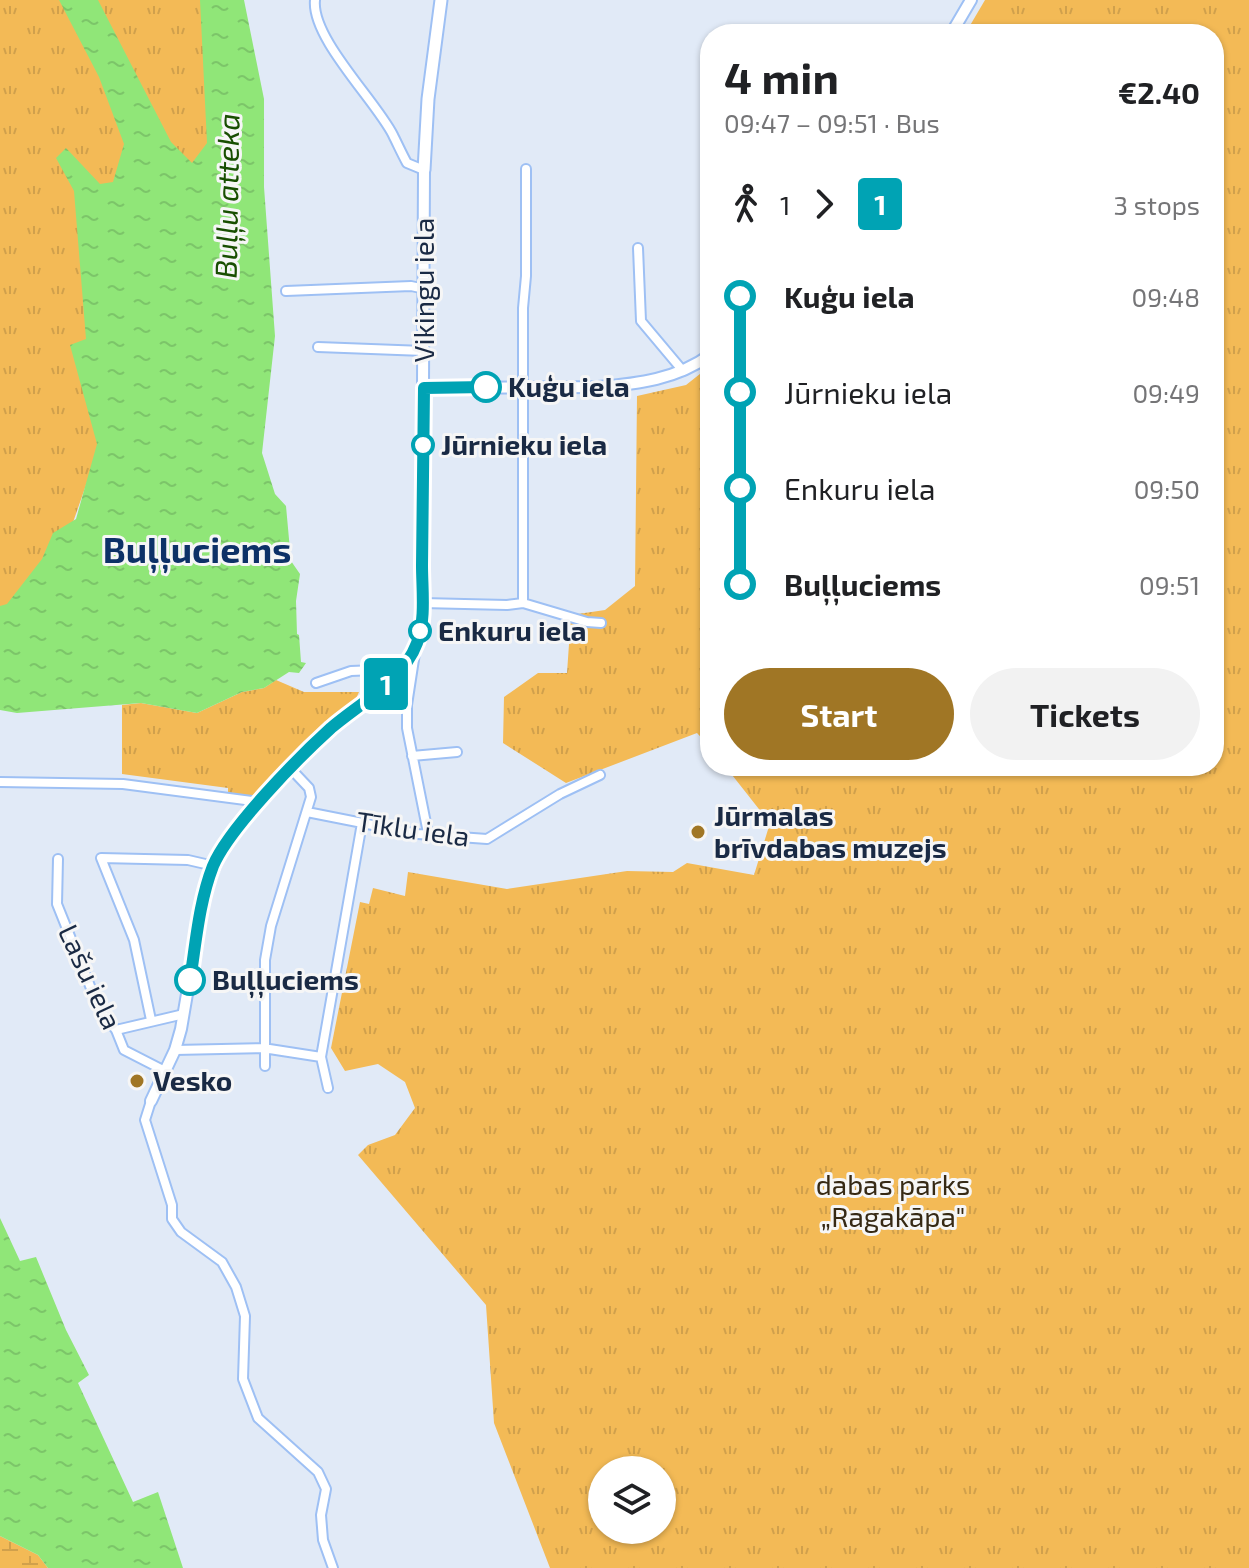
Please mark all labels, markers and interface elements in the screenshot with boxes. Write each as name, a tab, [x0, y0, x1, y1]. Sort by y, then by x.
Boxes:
text: 4 min	[724, 50, 839, 103]
text: €2.40	[1118, 74, 1200, 110]
text: 09:47 – 09:51 · Bus	[724, 107, 940, 138]
water label: Buļļu atteka	[207, 113, 247, 279]
icon: walk	[724, 182, 768, 226]
icon: forward	[802, 182, 846, 226]
text: 1	[874, 187, 886, 221]
text: 1	[780, 189, 790, 220]
text: 3 stops	[1114, 189, 1200, 220]
street label: Vikingu iela	[406, 218, 440, 362]
text: Kuģu iela	[784, 278, 915, 314]
text: 09:48	[1132, 281, 1200, 312]
place label: Kuģu iela	[508, 369, 630, 403]
marker: Kuģu iela	[471, 372, 501, 402]
text: Jūrnieku iela	[784, 374, 952, 410]
text: 09:49	[1132, 377, 1200, 408]
place label: Jūrnieku iela	[441, 427, 607, 461]
marker: Jūrnieku iela	[412, 434, 434, 456]
text: Enkuru iela	[784, 470, 935, 506]
text: 09:50	[1134, 473, 1200, 504]
district label: Buļļuciems	[103, 527, 291, 574]
text: Buļļuciems	[784, 566, 941, 602]
text: 09:51	[1139, 569, 1200, 600]
place label: Enkuru iela	[438, 613, 587, 647]
marker: Enkuru iela	[409, 620, 431, 642]
line badge: 1	[360, 658, 412, 710]
text: 1	[380, 667, 392, 701]
button: Start	[724, 668, 954, 760]
button: Tickets	[970, 668, 1200, 760]
place label: Jūrmalas brīvdabas muzejs	[714, 798, 947, 864]
street label: Tīklu iela	[354, 803, 472, 853]
marker: Jūrmalas brīvdabas muzejs	[689, 823, 707, 841]
street label: Lašu iela	[52, 919, 130, 1034]
place label: Buļļuciems	[212, 962, 359, 999]
marker: Buļļuciems	[175, 965, 205, 995]
place label: Vesko	[153, 1063, 232, 1097]
marker: Vesko	[128, 1072, 146, 1090]
park label: dabas parks „Ragakāpa"	[816, 1167, 970, 1233]
map controls	[588, 1456, 676, 1544]
button: layers	[588, 1456, 676, 1544]

